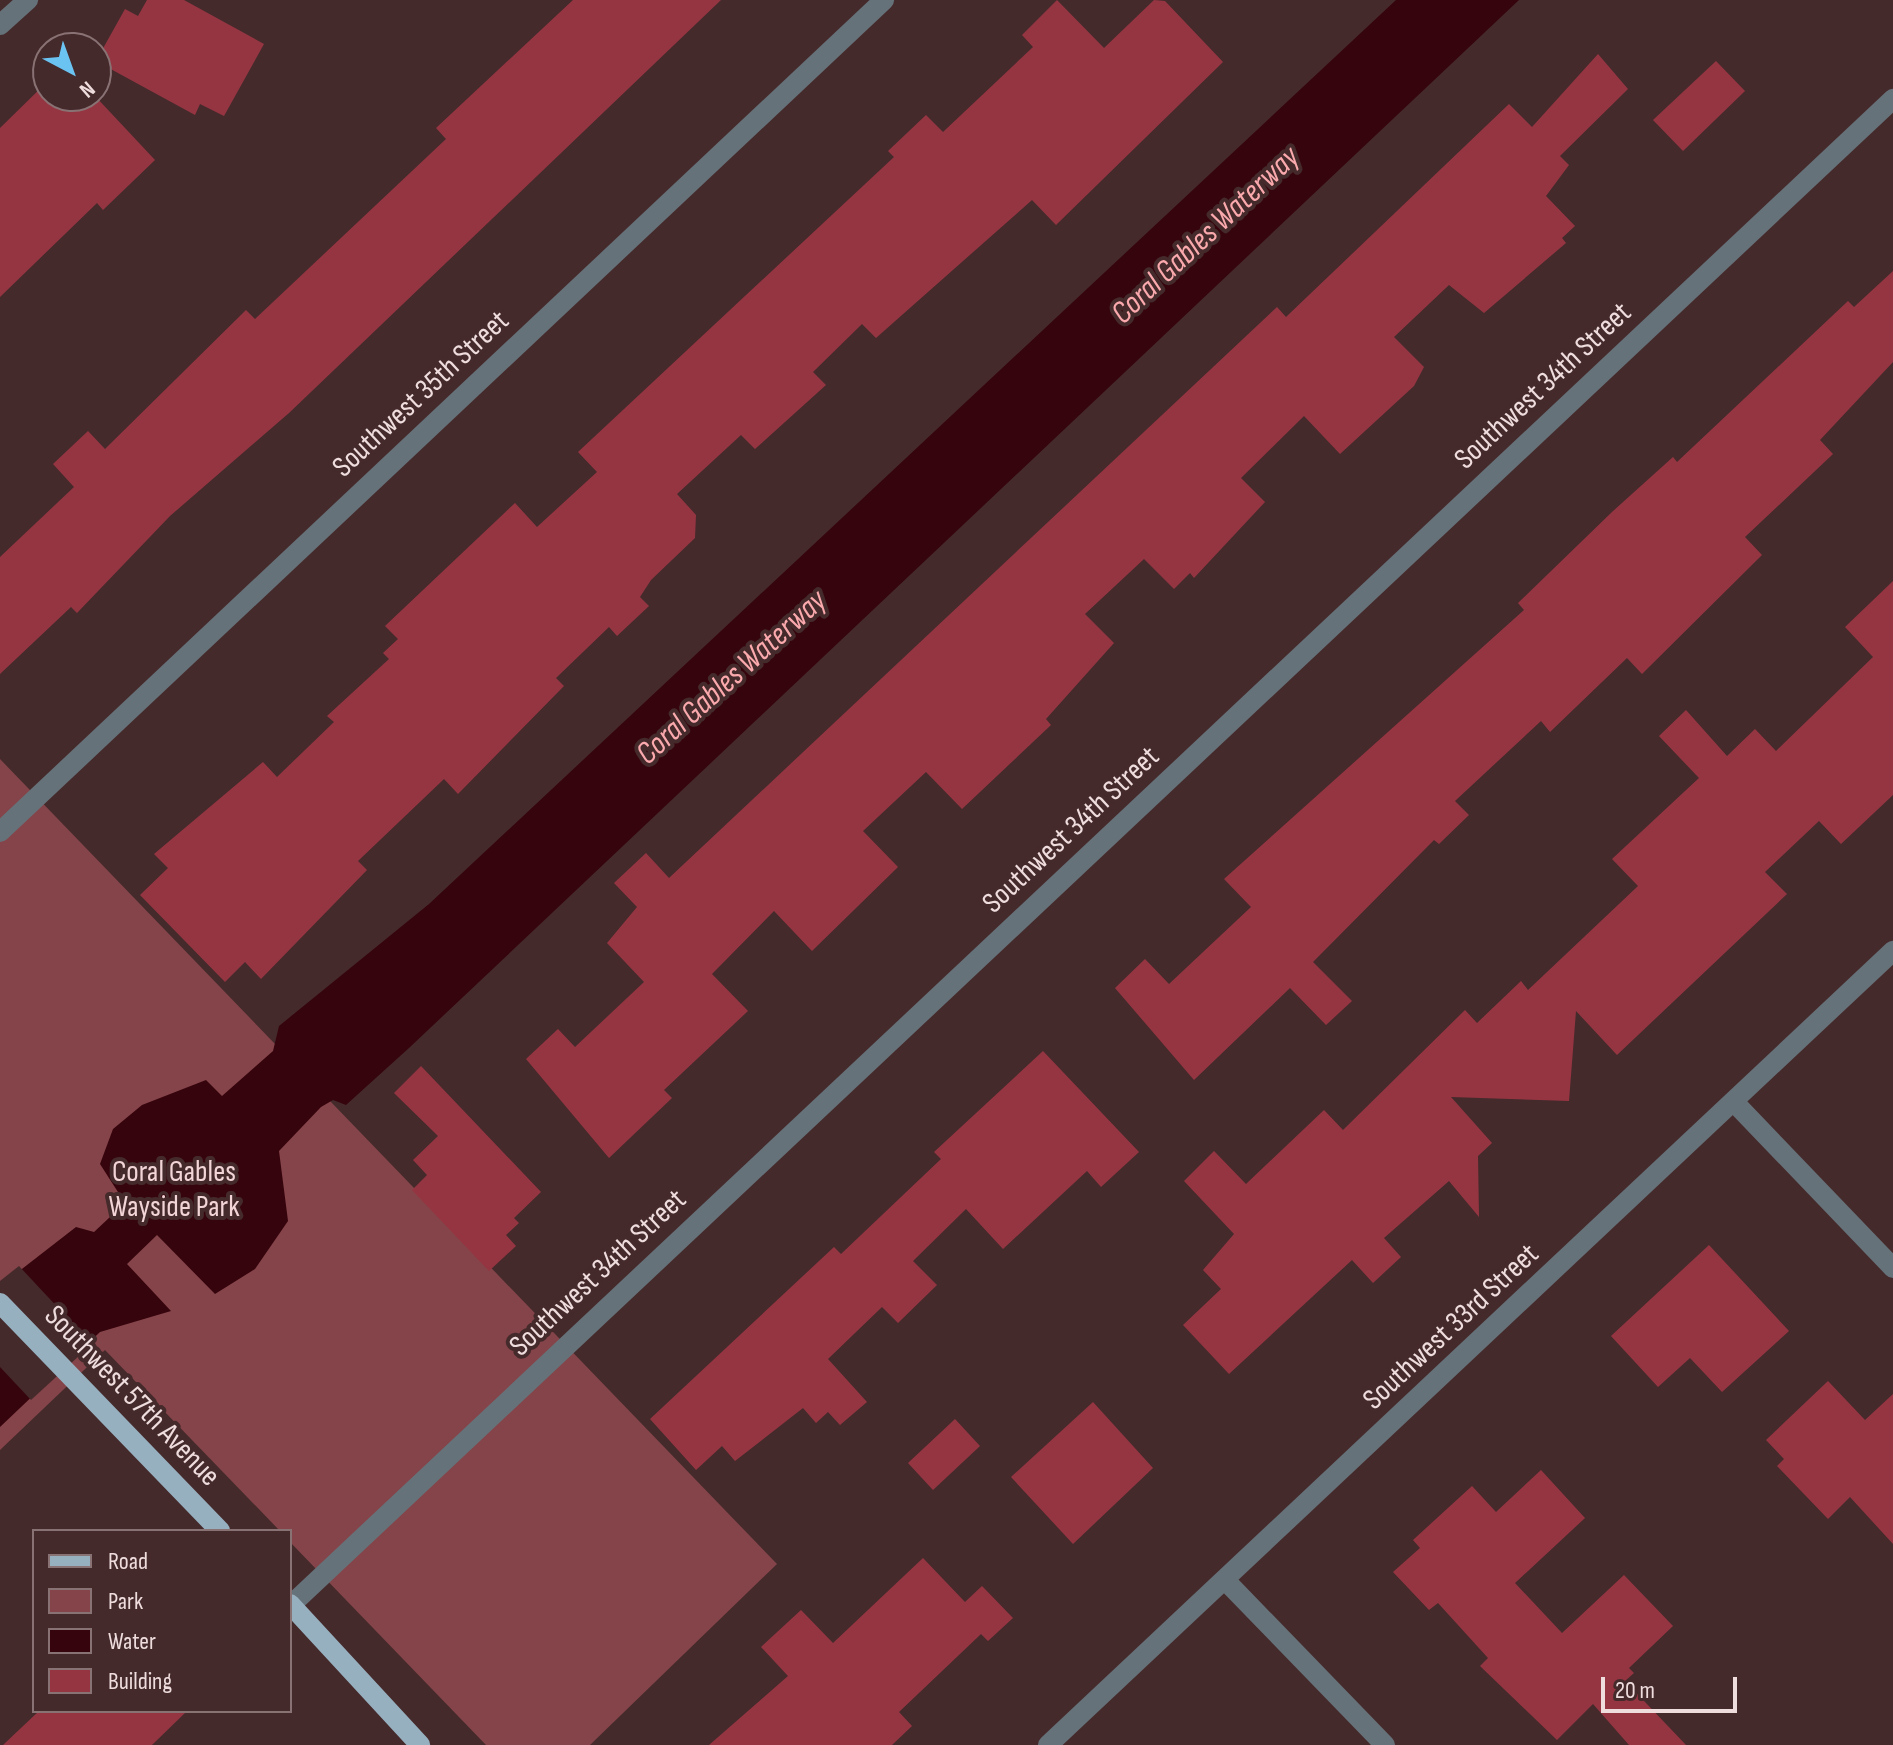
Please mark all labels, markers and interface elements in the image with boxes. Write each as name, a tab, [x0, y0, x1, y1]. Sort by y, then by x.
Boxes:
north arrow	[32, 32, 112, 112]
text: N	[73, 75, 100, 103]
water label: Coral Gables Waterway	[1104, 139, 1308, 333]
street label: Southwest 34th Street	[1447, 295, 1639, 477]
street label: Southwest 35th Street	[325, 303, 517, 485]
water label: Coral Gables Waterway	[629, 582, 835, 774]
street label: Southwest 34th Street	[975, 739, 1167, 921]
park label: Coral Gables Wayside Park	[108, 1154, 240, 1224]
street label: Southwest 34th Street	[502, 1182, 694, 1364]
street label: Southwest 33rd Street	[1356, 1236, 1546, 1418]
street label: Southwest 57th Avenue	[37, 1298, 227, 1494]
legend	[32, 1529, 292, 1713]
text: Road	[108, 1547, 148, 1576]
text: Park	[108, 1587, 143, 1616]
text: Water	[108, 1627, 156, 1656]
scale bar	[1605, 1661, 1741, 1711]
text: Building	[108, 1667, 172, 1696]
text: 20 m	[1615, 1676, 1655, 1705]

